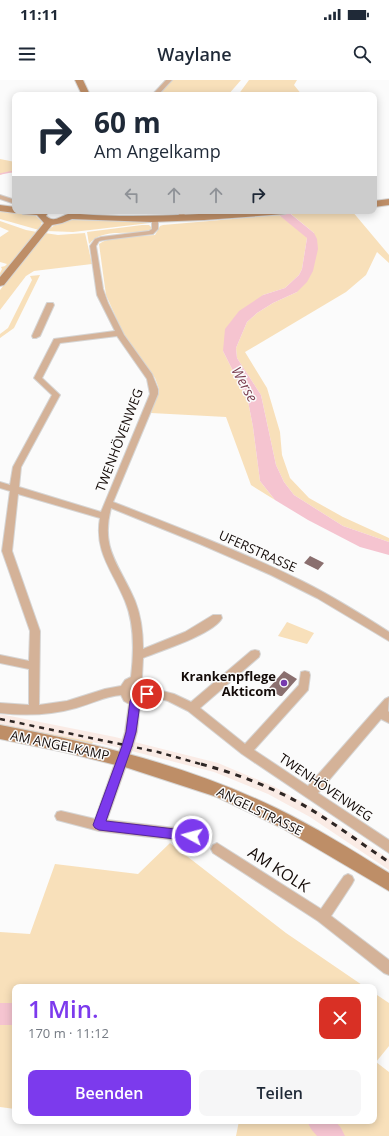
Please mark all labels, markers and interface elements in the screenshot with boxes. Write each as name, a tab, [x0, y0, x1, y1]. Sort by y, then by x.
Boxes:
text: 11:11	[20, 4, 59, 24]
text: Waylane	[157, 42, 232, 66]
icon: menu	[16, 43, 38, 65]
icon: search	[351, 43, 373, 65]
text: 60 m	[94, 103, 161, 141]
icon: right	[28, 108, 80, 160]
text: Am Angelkamp	[94, 139, 221, 163]
icon: left	[121, 184, 143, 206]
icon: ahead	[163, 184, 185, 206]
icon: ahead	[205, 184, 227, 206]
icon: right	[247, 184, 269, 206]
water label: Werse	[228, 363, 262, 405]
street label: TWENHÖVENWEG	[91, 386, 147, 494]
street label: UFERSTRASSE	[216, 526, 300, 576]
place label: Krankenpflege Akticom	[181, 667, 276, 700]
pin	[130, 677, 164, 711]
marker: Krankenpflege Akticom	[279, 678, 289, 688]
icon: arrive	[136, 683, 158, 705]
street label: AM ANGELKAMP	[9, 726, 111, 764]
street label: TWENHÖVENWEG	[276, 749, 376, 825]
street label: ANGELSTRASSE	[214, 782, 306, 840]
position arrow	[171, 815, 213, 857]
street label: AM KOLK	[244, 841, 314, 897]
text: 1 Min.	[28, 992, 99, 1025]
button: close	[319, 997, 361, 1039]
text: 170 m · 11:12	[28, 1024, 109, 1042]
button: Beenden	[28, 1070, 191, 1116]
button: Teilen	[199, 1070, 361, 1116]

